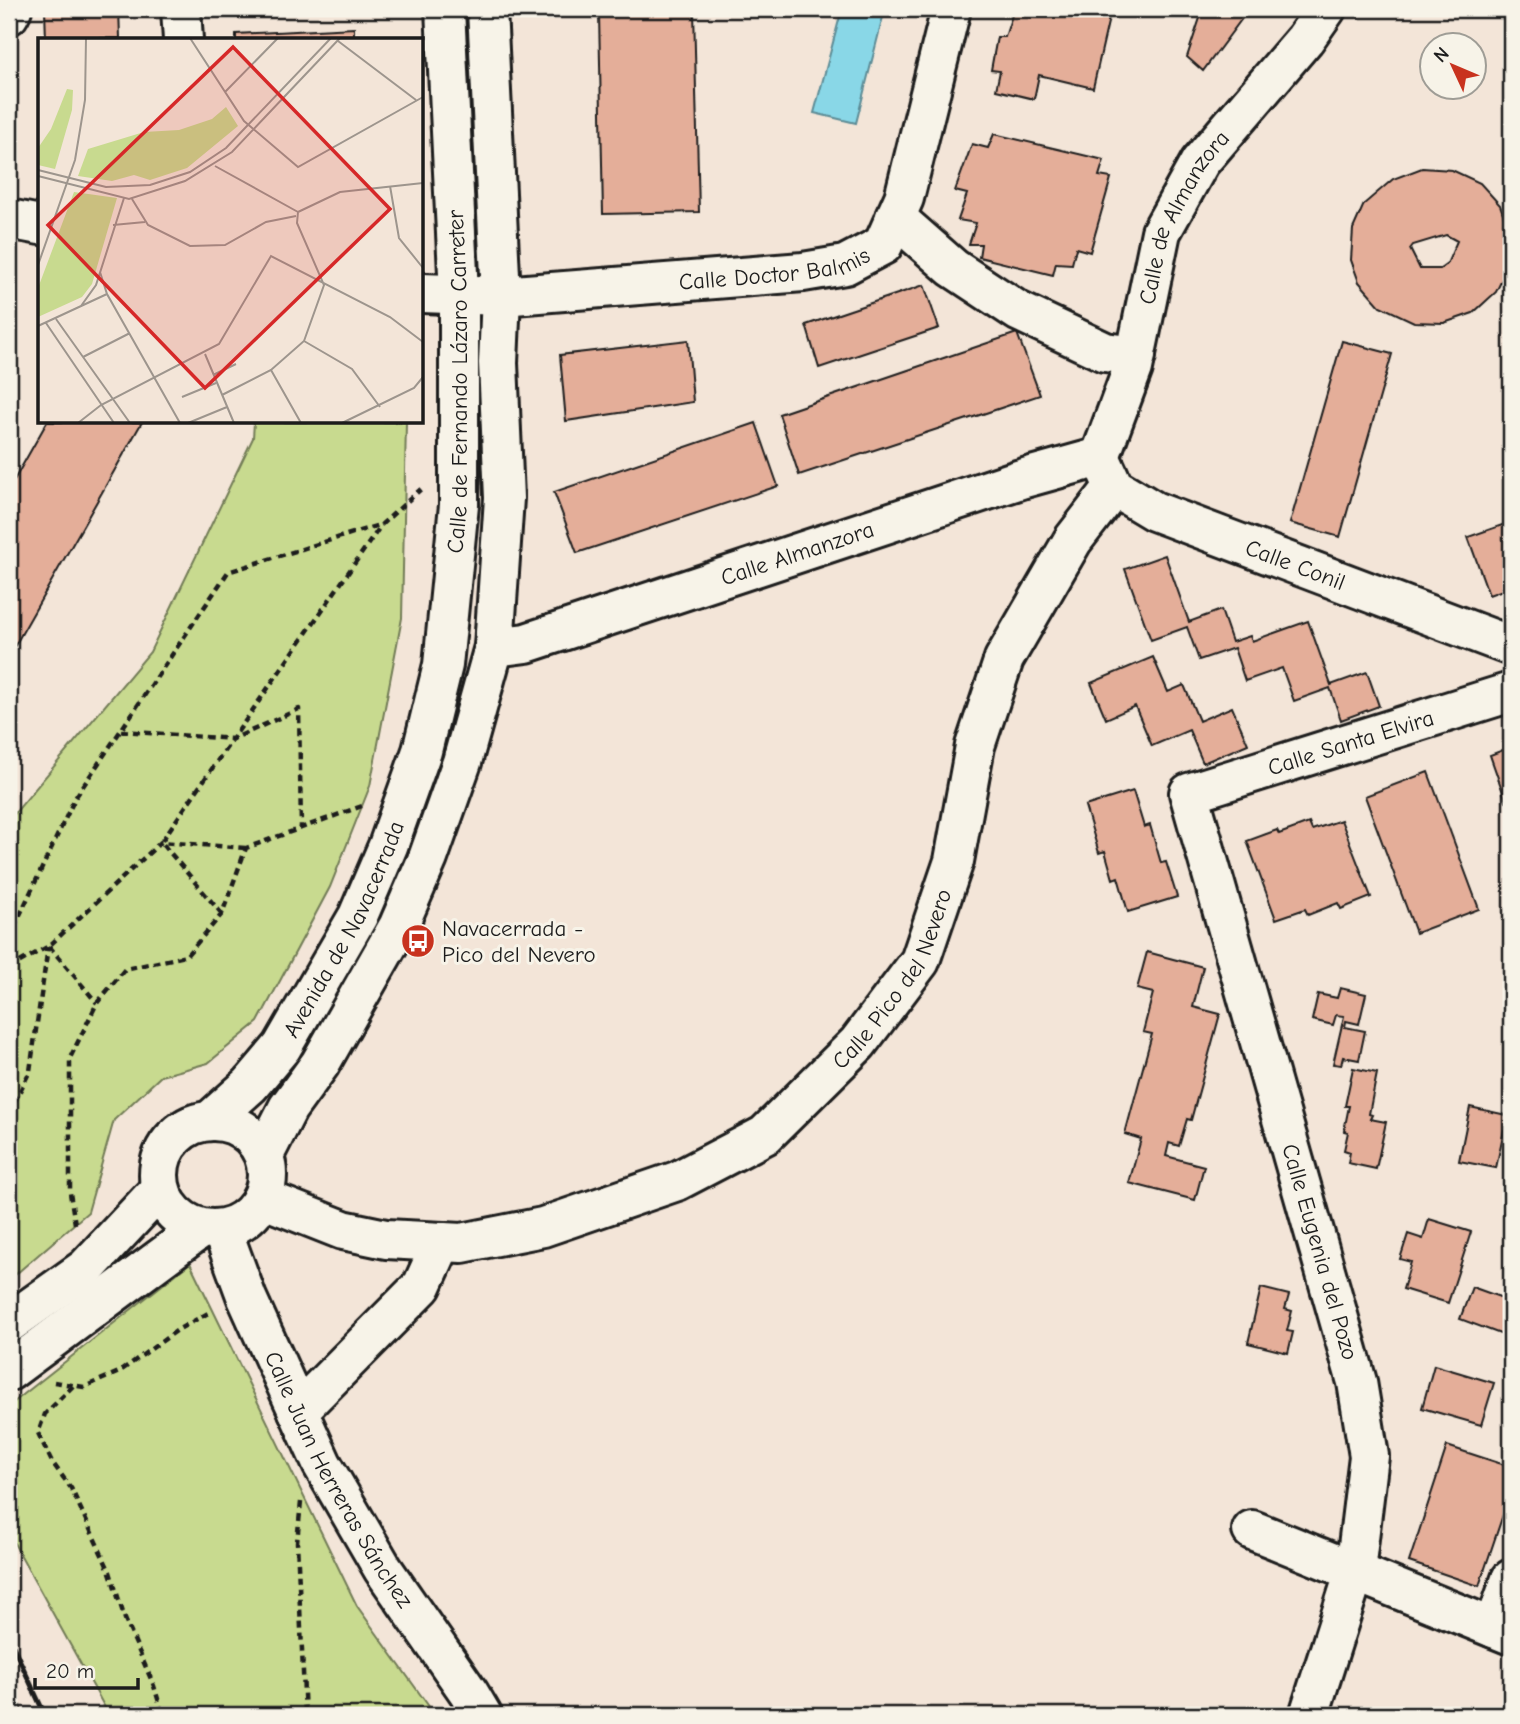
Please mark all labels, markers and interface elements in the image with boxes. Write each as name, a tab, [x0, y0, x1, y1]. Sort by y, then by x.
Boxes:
north arrow	[1418, 32, 1488, 102]
inset map	[38, 38, 424, 424]
text: N	[1429, 43, 1454, 67]
street label: Calle de Almanzora	[1133, 125, 1235, 306]
street label: Calle de Fernando Lázaro Carreter	[441, 208, 473, 554]
street label: Calle Doctor Balmis	[678, 241, 874, 295]
street label: Calle Almanzora	[717, 515, 877, 591]
street label: Calle Conil	[1242, 533, 1349, 596]
street label: Calle Santa Elvira	[1264, 704, 1437, 781]
street label: Avenida de Navacerrada	[277, 817, 409, 1042]
street label: Calle Pico del Nevero	[826, 885, 957, 1074]
place label: Navacerrada - Pico del Nevero	[442, 915, 596, 968]
bus stop icon: Navacerrada - Pico del Nevero	[399, 922, 437, 960]
street label: Calle Eugenia del Pozo	[1276, 1141, 1364, 1363]
street label: Calle Juan Herreras Sánchez	[259, 1347, 419, 1613]
scale bar	[35, 1647, 138, 1691]
text: 20 m	[46, 1659, 94, 1683]

